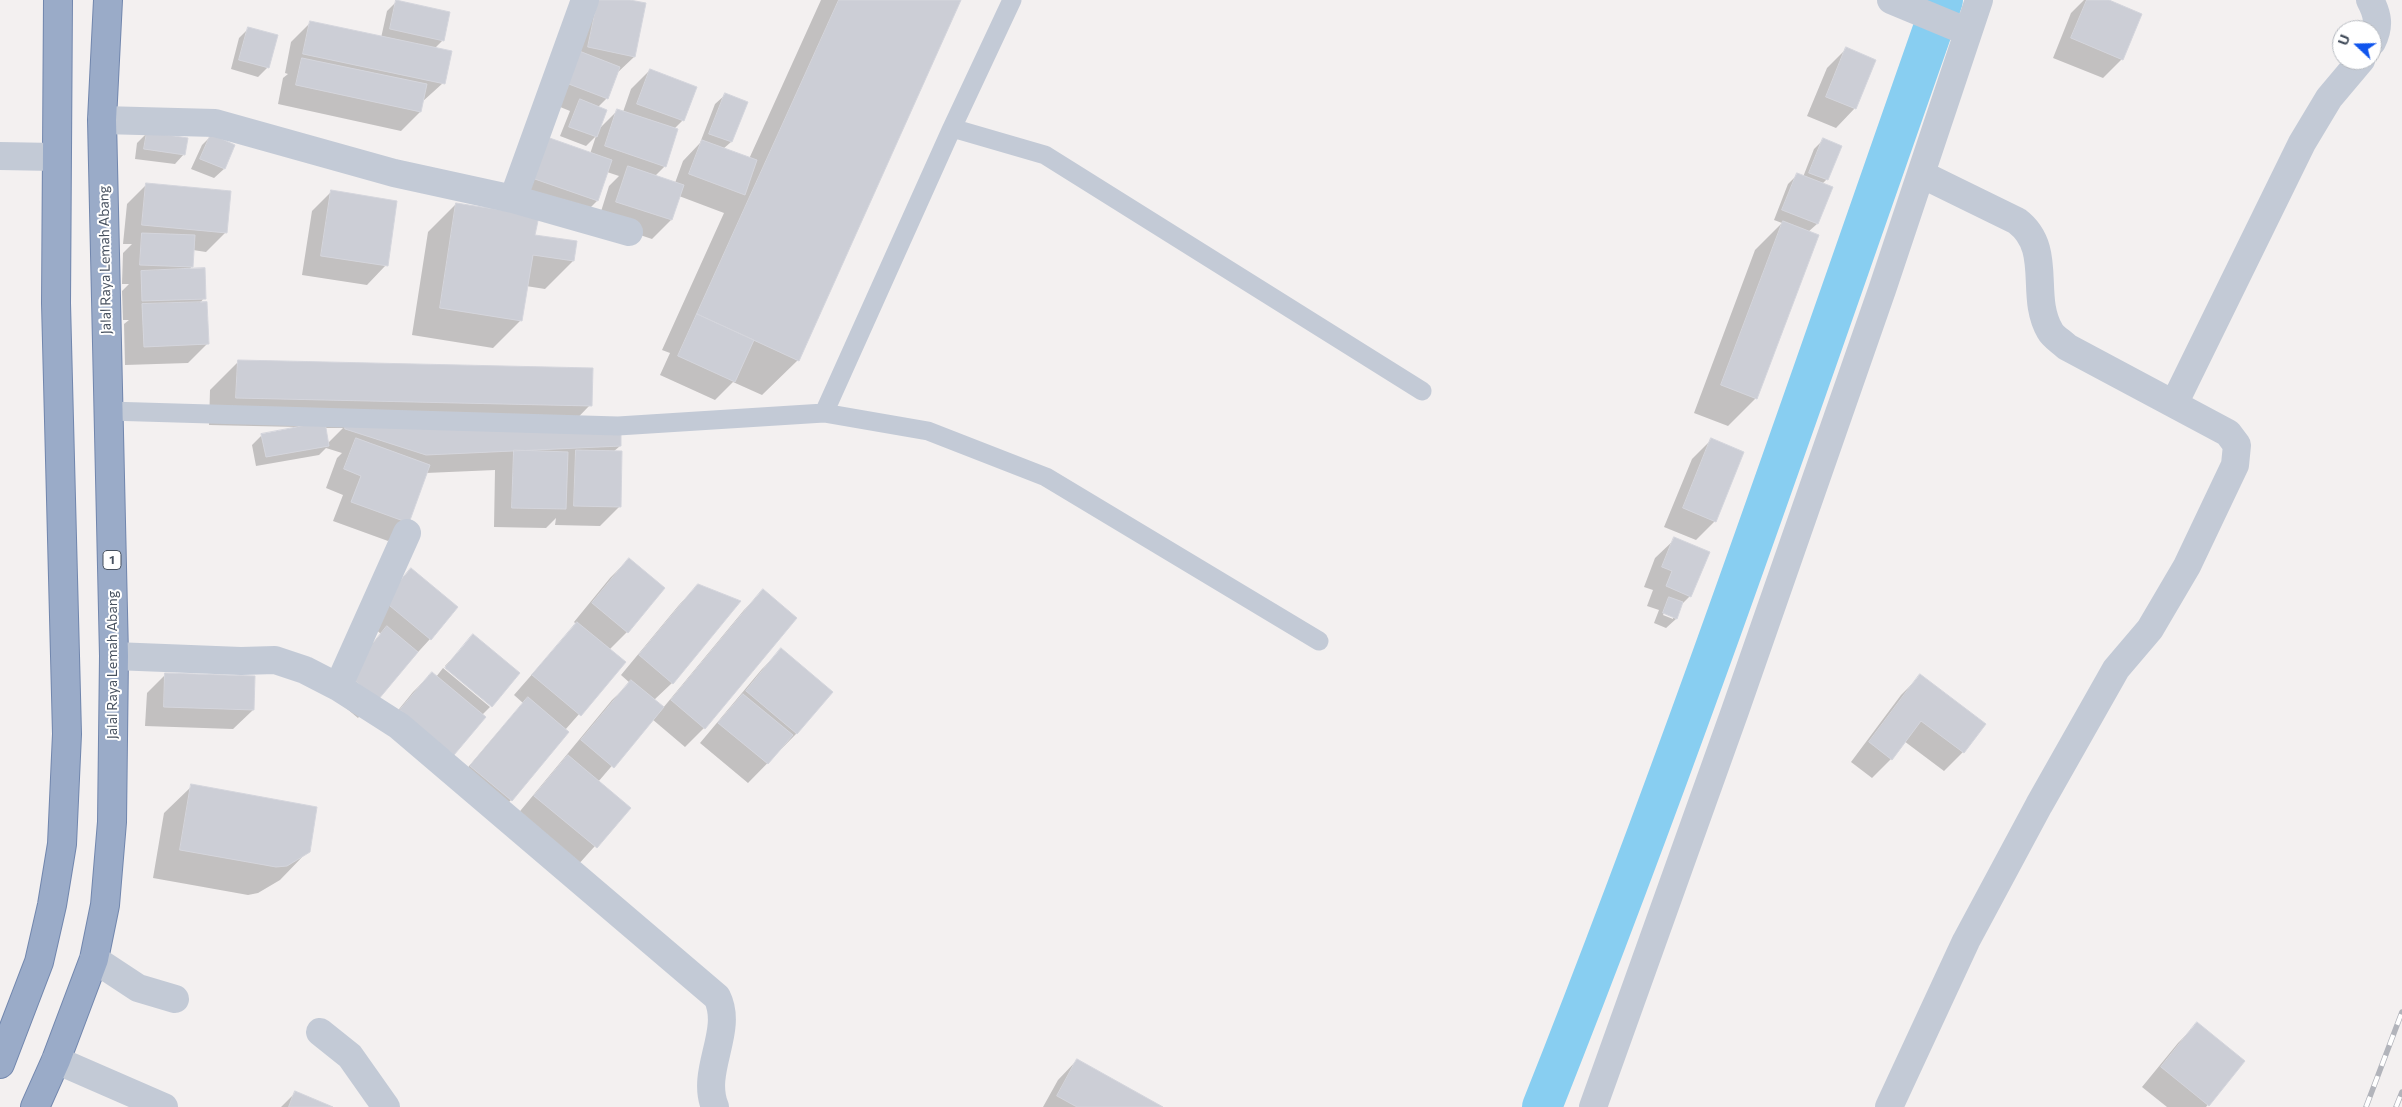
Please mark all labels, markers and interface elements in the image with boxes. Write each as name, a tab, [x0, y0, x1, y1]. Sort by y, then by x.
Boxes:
north arrow	[2332, 20, 2382, 70]
text: U	[2334, 32, 2353, 48]
street label: Jalal Raya Lemah Abang	[95, 186, 115, 334]
road number: 1	[103, 550, 121, 570]
street label: Jalal Raya Lemah Abang	[104, 591, 120, 739]

